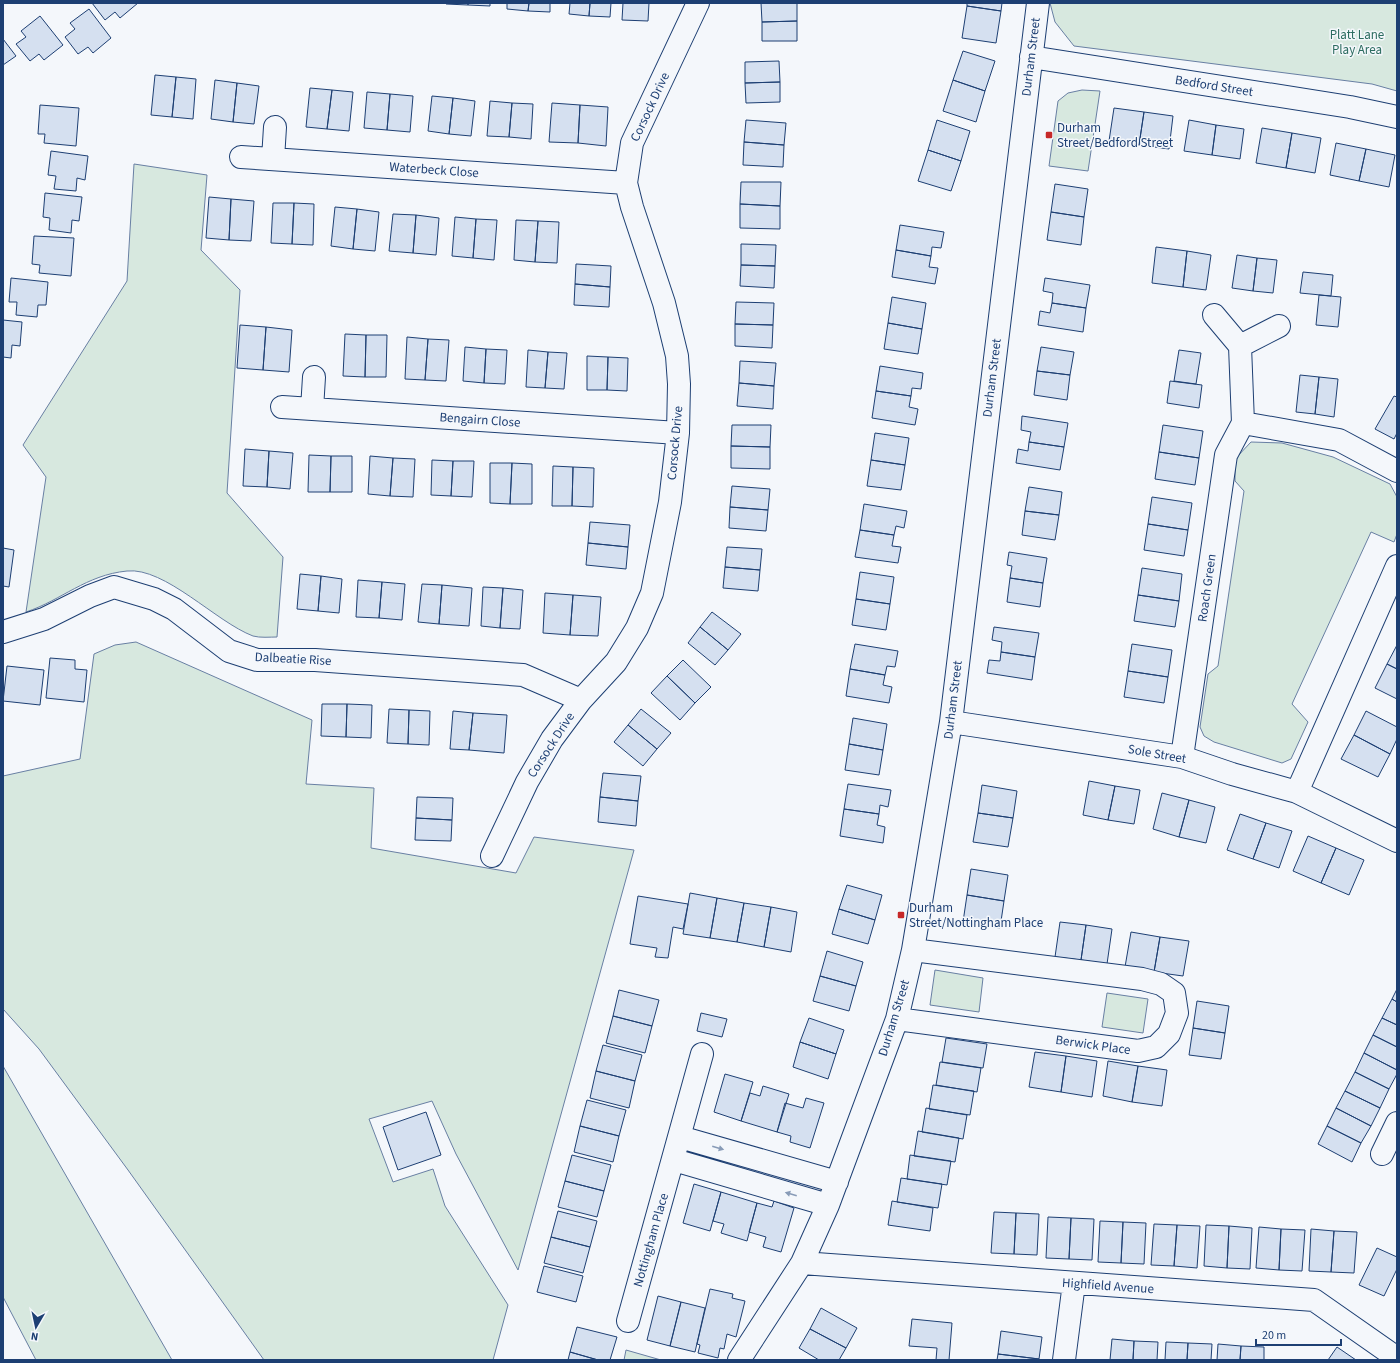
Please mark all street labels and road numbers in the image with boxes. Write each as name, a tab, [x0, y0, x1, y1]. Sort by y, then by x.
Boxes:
street label: Durham Street	[1017, 16, 1045, 97]
street label: Corsock Drive	[626, 69, 674, 145]
street label: Bedford Street	[1174, 71, 1255, 101]
street label: Waterbeck Close	[389, 158, 479, 182]
street label: Durham Street	[978, 337, 1006, 418]
street label: Corsock Drive	[663, 405, 687, 481]
street label: Bengairn Close	[439, 408, 521, 432]
street label: Roach Green	[1193, 553, 1221, 623]
street label: Dalbeatie Rise	[254, 648, 332, 670]
street label: Durham Street	[939, 659, 967, 740]
street label: Corsock Drive	[523, 709, 579, 781]
street label: Sole Street	[1126, 740, 1188, 768]
street label: Durham Street	[874, 977, 914, 1058]
street label: Berwick Place	[1054, 1031, 1132, 1059]
street label: Nottingham Place	[629, 1191, 673, 1289]
street label: Highfield Avenue	[1062, 1274, 1154, 1298]

